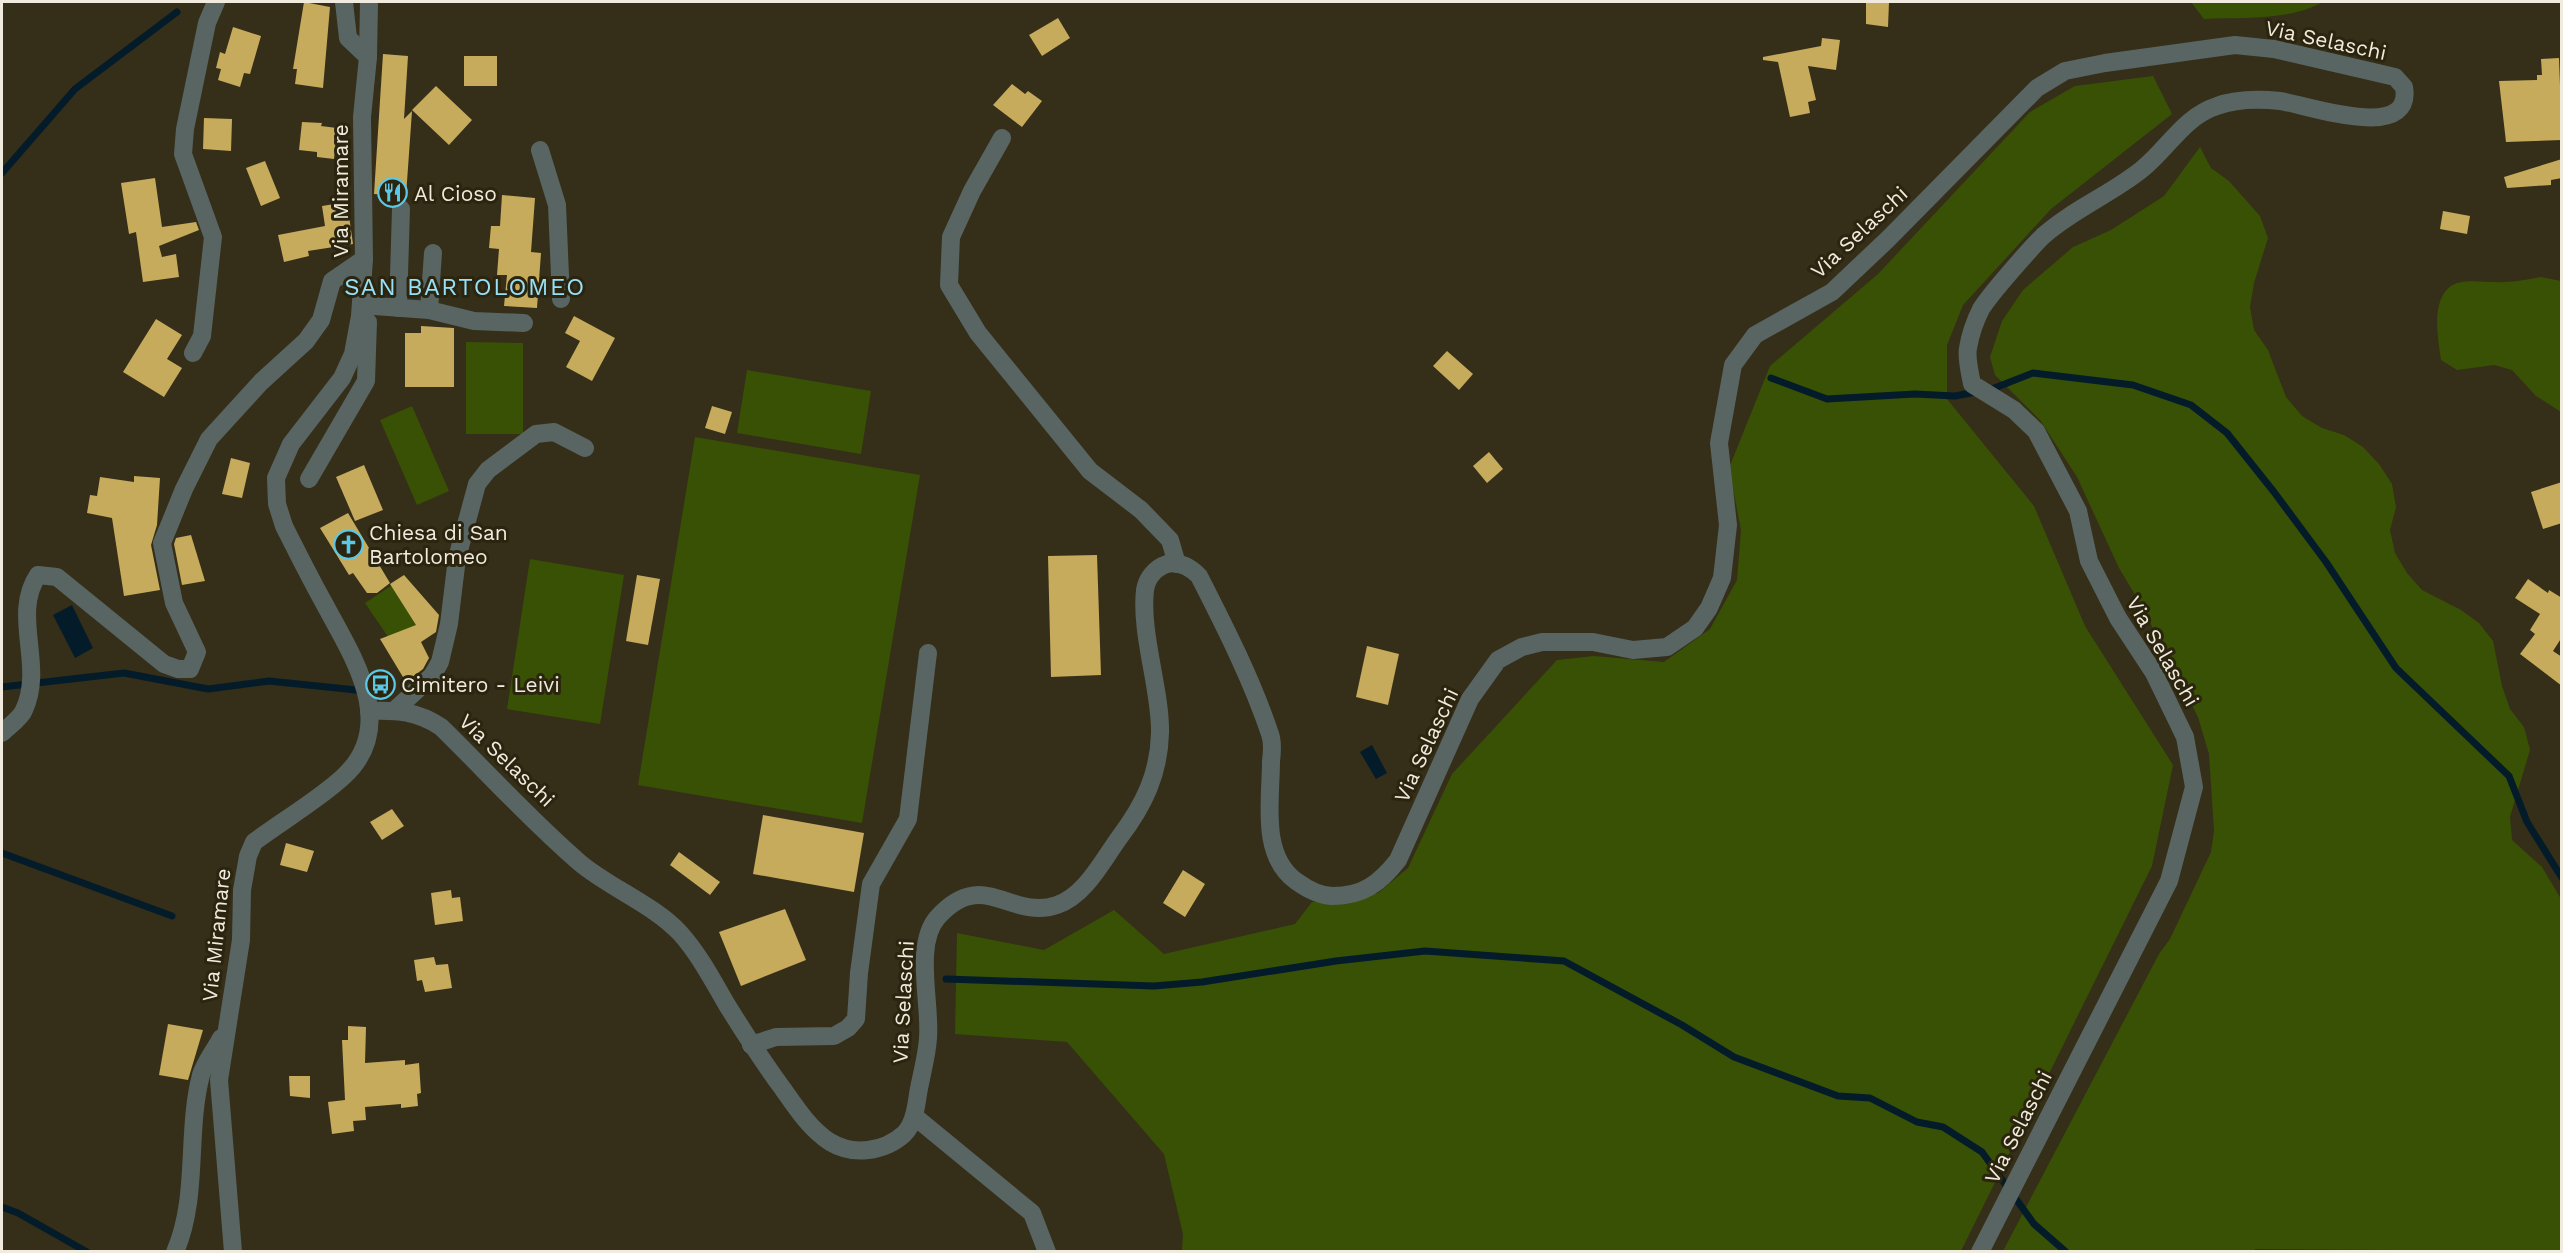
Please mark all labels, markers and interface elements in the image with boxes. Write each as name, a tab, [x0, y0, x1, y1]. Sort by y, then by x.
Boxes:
street label: Via Selaschi	[2263, 15, 2389, 65]
street label: Via Miramare	[328, 124, 353, 258]
restaurant icon: Al Cioso	[377, 177, 409, 209]
place label: Al Cioso	[414, 181, 497, 206]
street label: Via Selaschi	[1805, 181, 1913, 283]
district label: SAN BARTOLOMEO	[344, 273, 586, 301]
place label: Chiesa di San Bartolomeo	[369, 520, 508, 569]
church icon: Chiesa di San Bartolomeo	[332, 528, 364, 560]
street label: Via Selaschi	[2121, 591, 2205, 711]
bus stop icon: Cimitero - Leivi	[364, 668, 396, 700]
place label: Cimitero - Leivi	[401, 672, 560, 697]
street label: Via Selaschi	[1389, 684, 1463, 806]
street label: Via Selaschi	[454, 708, 560, 812]
street label: Via Miramare	[197, 867, 235, 1003]
street label: Via Selaschi	[887, 940, 919, 1064]
street label: Via Selaschi	[1979, 1067, 2057, 1187]

